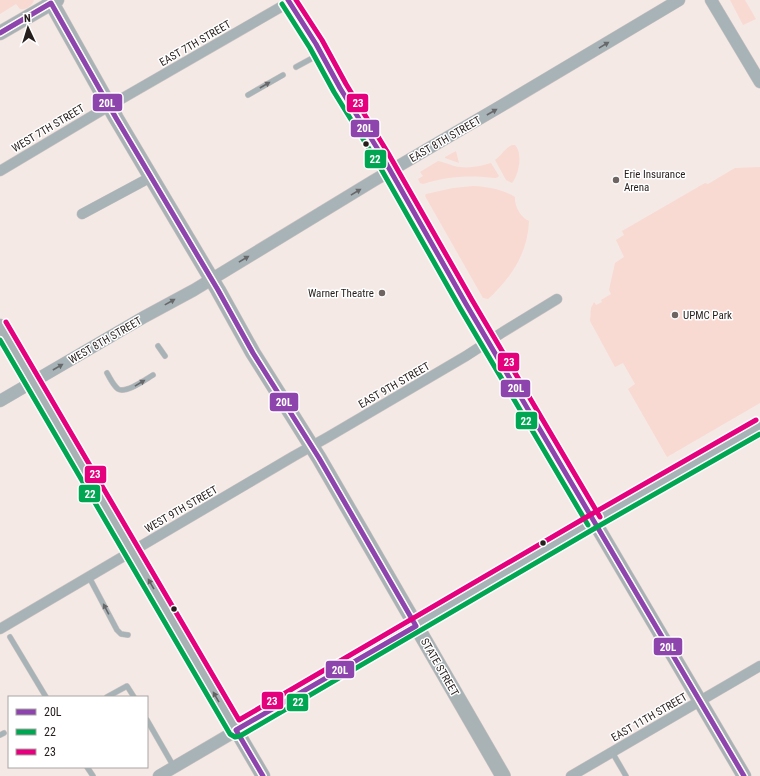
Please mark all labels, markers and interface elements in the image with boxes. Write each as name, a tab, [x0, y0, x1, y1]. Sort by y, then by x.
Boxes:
north arrow	[8, 8, 48, 48]
text: N	[24, 12, 31, 25]
street label: EAST 7TH STREET	[157, 18, 233, 69]
one-way arrow	[598, 41, 610, 48]
one-way arrow	[259, 82, 271, 89]
line badge: 20L	[92, 93, 123, 112]
line badge: 23	[346, 93, 369, 113]
text: 20L	[99, 97, 115, 110]
text: 23	[352, 97, 364, 110]
street label: WEST 7TH STREET	[10, 102, 87, 155]
one-way arrow	[486, 108, 498, 115]
street label: EAST 8TH STREET	[407, 114, 483, 165]
line badge: 20L	[350, 119, 380, 138]
text: 20L	[357, 122, 373, 135]
unlabelled marker	[361, 139, 371, 149]
line badge: 22	[364, 149, 387, 169]
text: 22	[369, 153, 381, 166]
place label: Erie Insurance Arena	[624, 168, 685, 194]
marker: Erie Insurance Arena	[611, 175, 621, 185]
one-way arrow	[350, 188, 362, 195]
one-way arrow	[238, 255, 250, 262]
place label: Warner Theatre	[308, 287, 374, 300]
marker: Warner Theatre	[377, 288, 387, 298]
one-way arrow	[165, 299, 176, 306]
place label: UPMC Park	[683, 309, 732, 322]
marker: UPMC Park	[670, 310, 680, 320]
street label: WEST 8TH STREET	[66, 314, 144, 367]
line badge: 23	[497, 352, 520, 372]
text: 23	[503, 356, 515, 369]
street label: EAST 9TH STREET	[356, 360, 432, 411]
one-way arrow	[52, 364, 64, 371]
one-way arrow	[134, 379, 146, 386]
line badge: 20L	[500, 379, 531, 398]
text: 20L	[508, 382, 524, 395]
line badge: 20L	[269, 392, 299, 412]
text: 20L	[276, 396, 292, 409]
line badge: 22	[515, 411, 538, 430]
text: 22	[520, 415, 532, 428]
line badge: 23	[84, 465, 107, 484]
text: 23	[89, 468, 101, 481]
street label: WEST 9TH STREET	[142, 483, 220, 536]
line badge: 22	[78, 484, 101, 503]
text: 22	[84, 488, 96, 501]
unlabelled marker	[538, 538, 548, 548]
one-way arrow	[147, 579, 155, 589]
one-way arrow	[103, 603, 109, 615]
unlabelled marker	[169, 604, 179, 614]
street label: STATE STREET	[418, 636, 461, 699]
line badge: 20L	[653, 637, 683, 656]
text: 20L	[660, 641, 676, 654]
line badge: 20L	[325, 660, 355, 679]
text: 20L	[332, 664, 348, 677]
street label: EAST 11TH STREET	[609, 690, 690, 744]
one-way arrow	[213, 691, 220, 703]
line badge: 23	[261, 691, 284, 710]
line badge: 22	[286, 693, 309, 712]
text: 23	[266, 695, 278, 708]
legend	[8, 696, 148, 768]
text: 22	[292, 696, 304, 709]
text: 20L	[44, 705, 62, 719]
text: 22	[44, 725, 56, 739]
text: 23	[44, 745, 56, 759]

